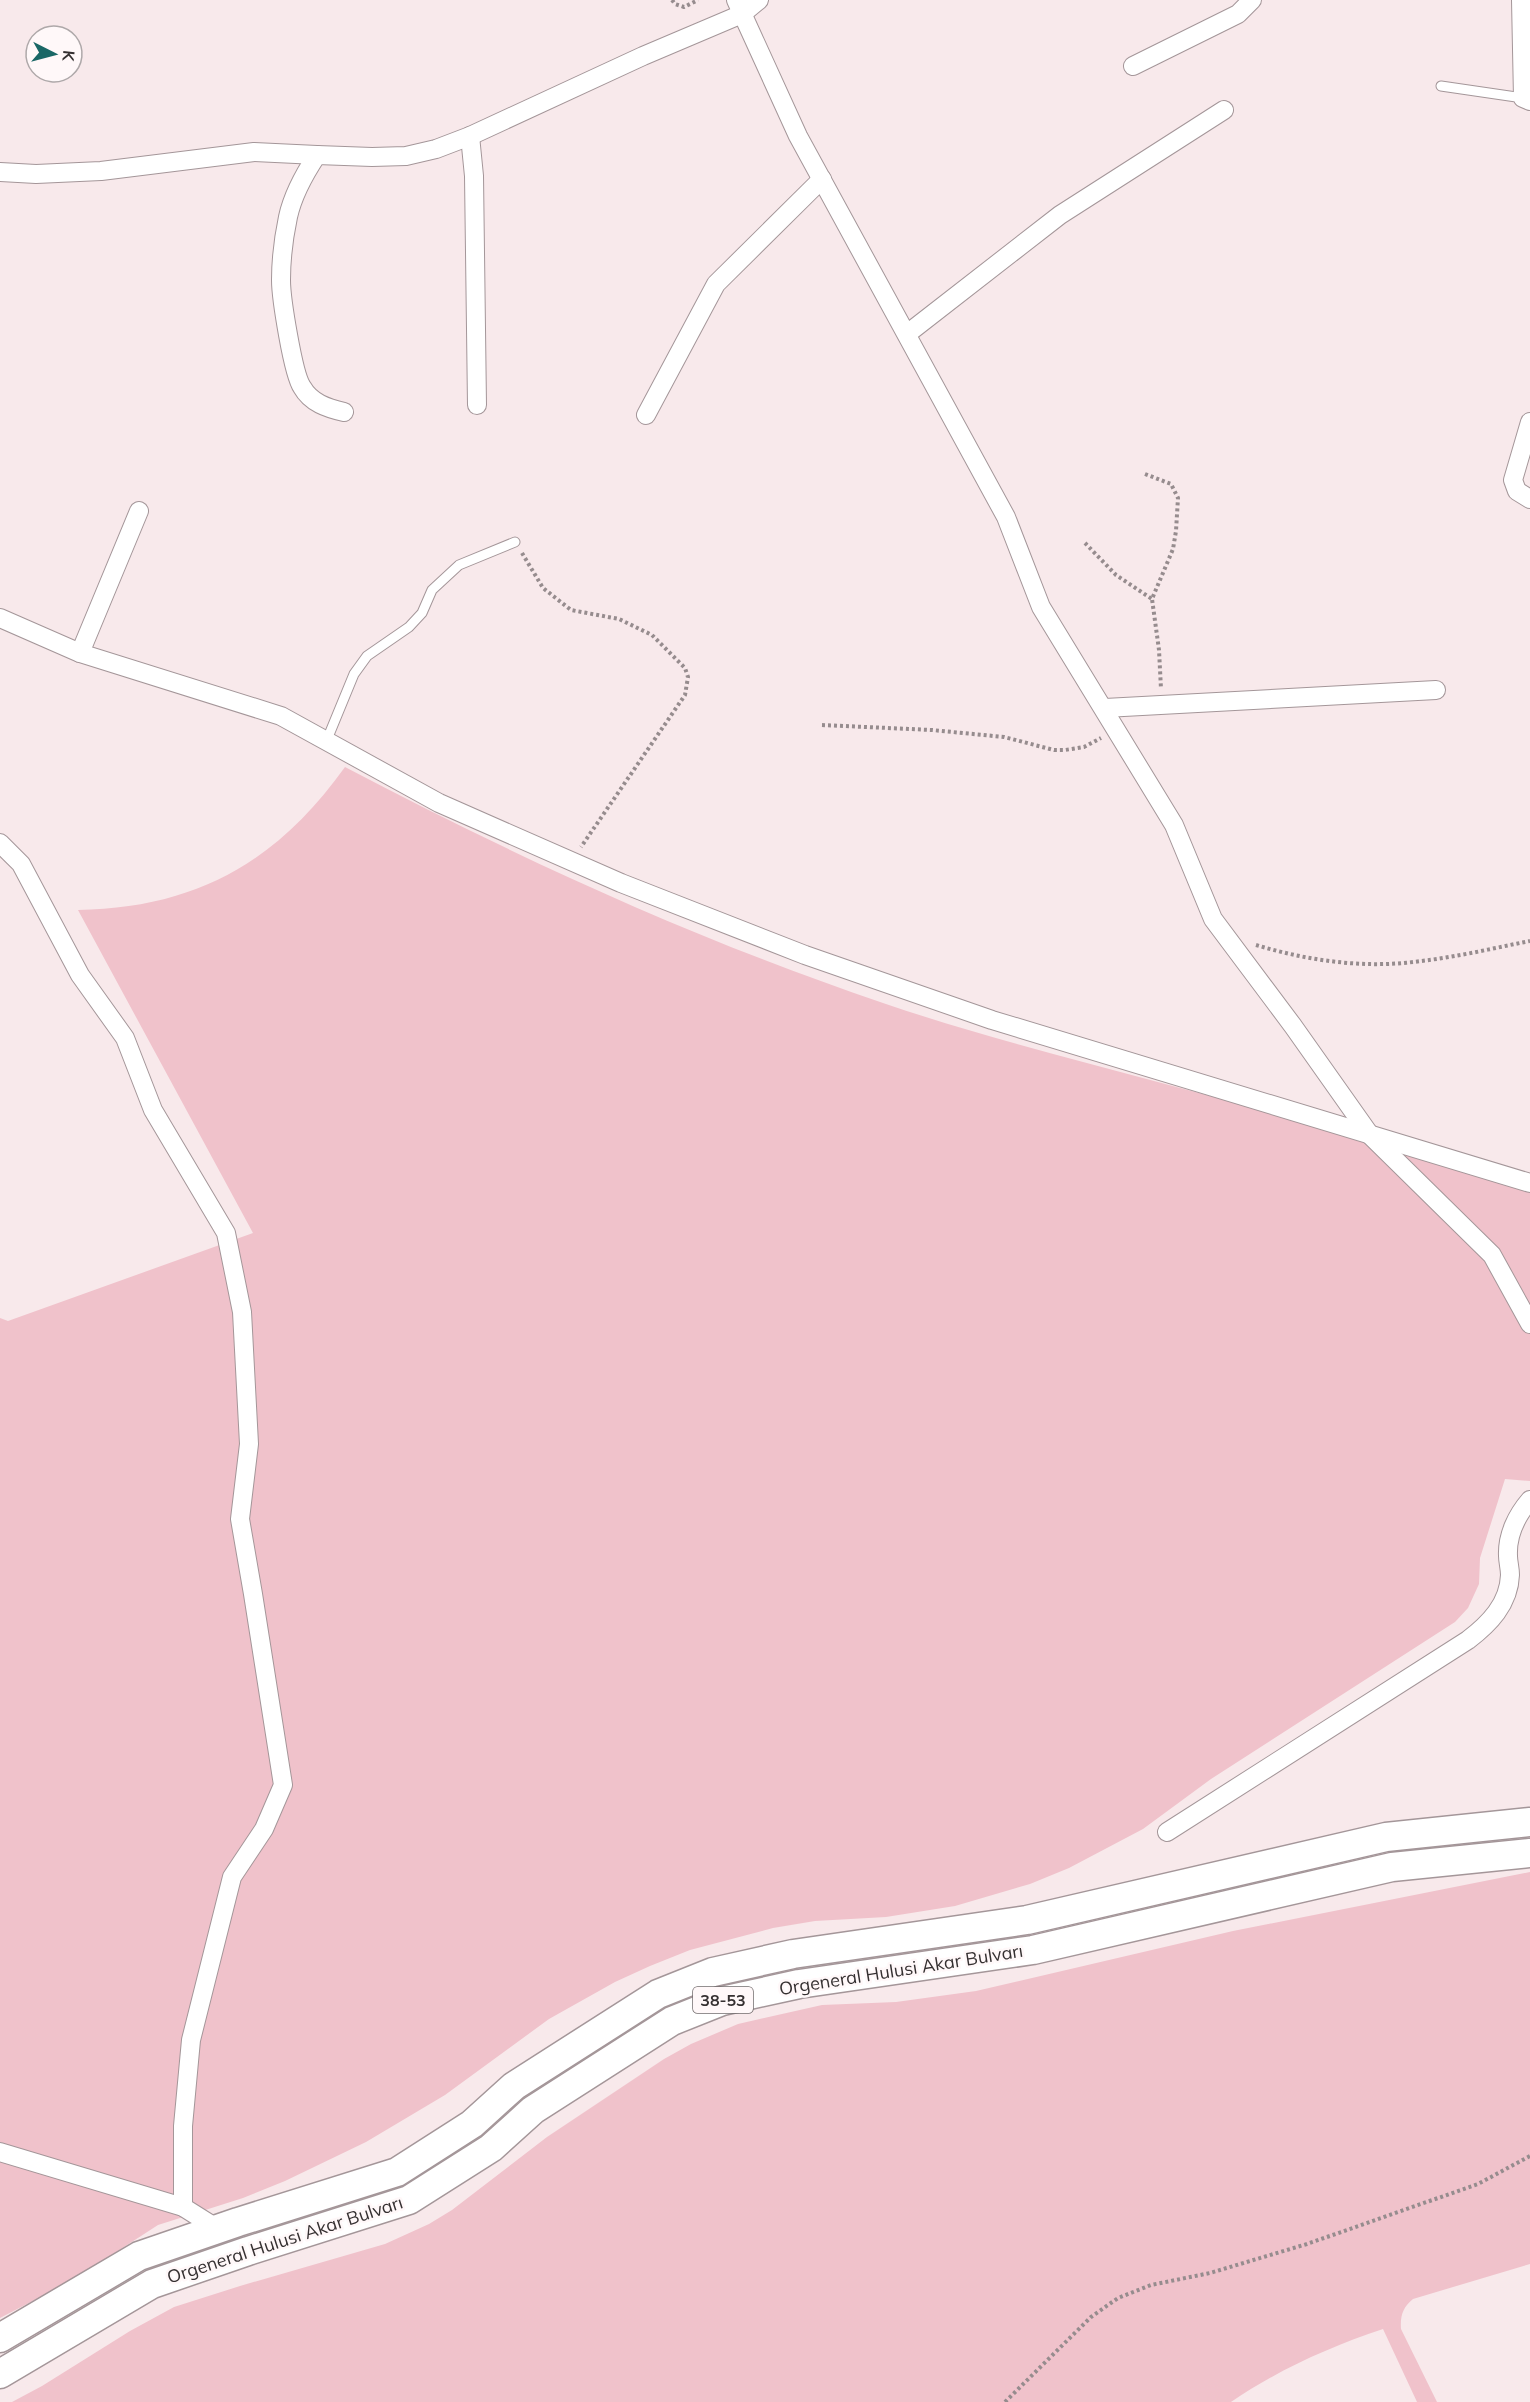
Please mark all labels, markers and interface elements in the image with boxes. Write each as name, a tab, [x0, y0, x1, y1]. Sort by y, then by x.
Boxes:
north arrow	[24, 24, 84, 84]
text: K	[58, 49, 79, 63]
street label: Orgeneral Hulusi Akar Bulvarı	[777, 1939, 1025, 2000]
road number: 38-53	[693, 1987, 753, 2013]
street label: Orgeneral Hulusi Akar Bulvarı	[164, 2190, 406, 2289]

